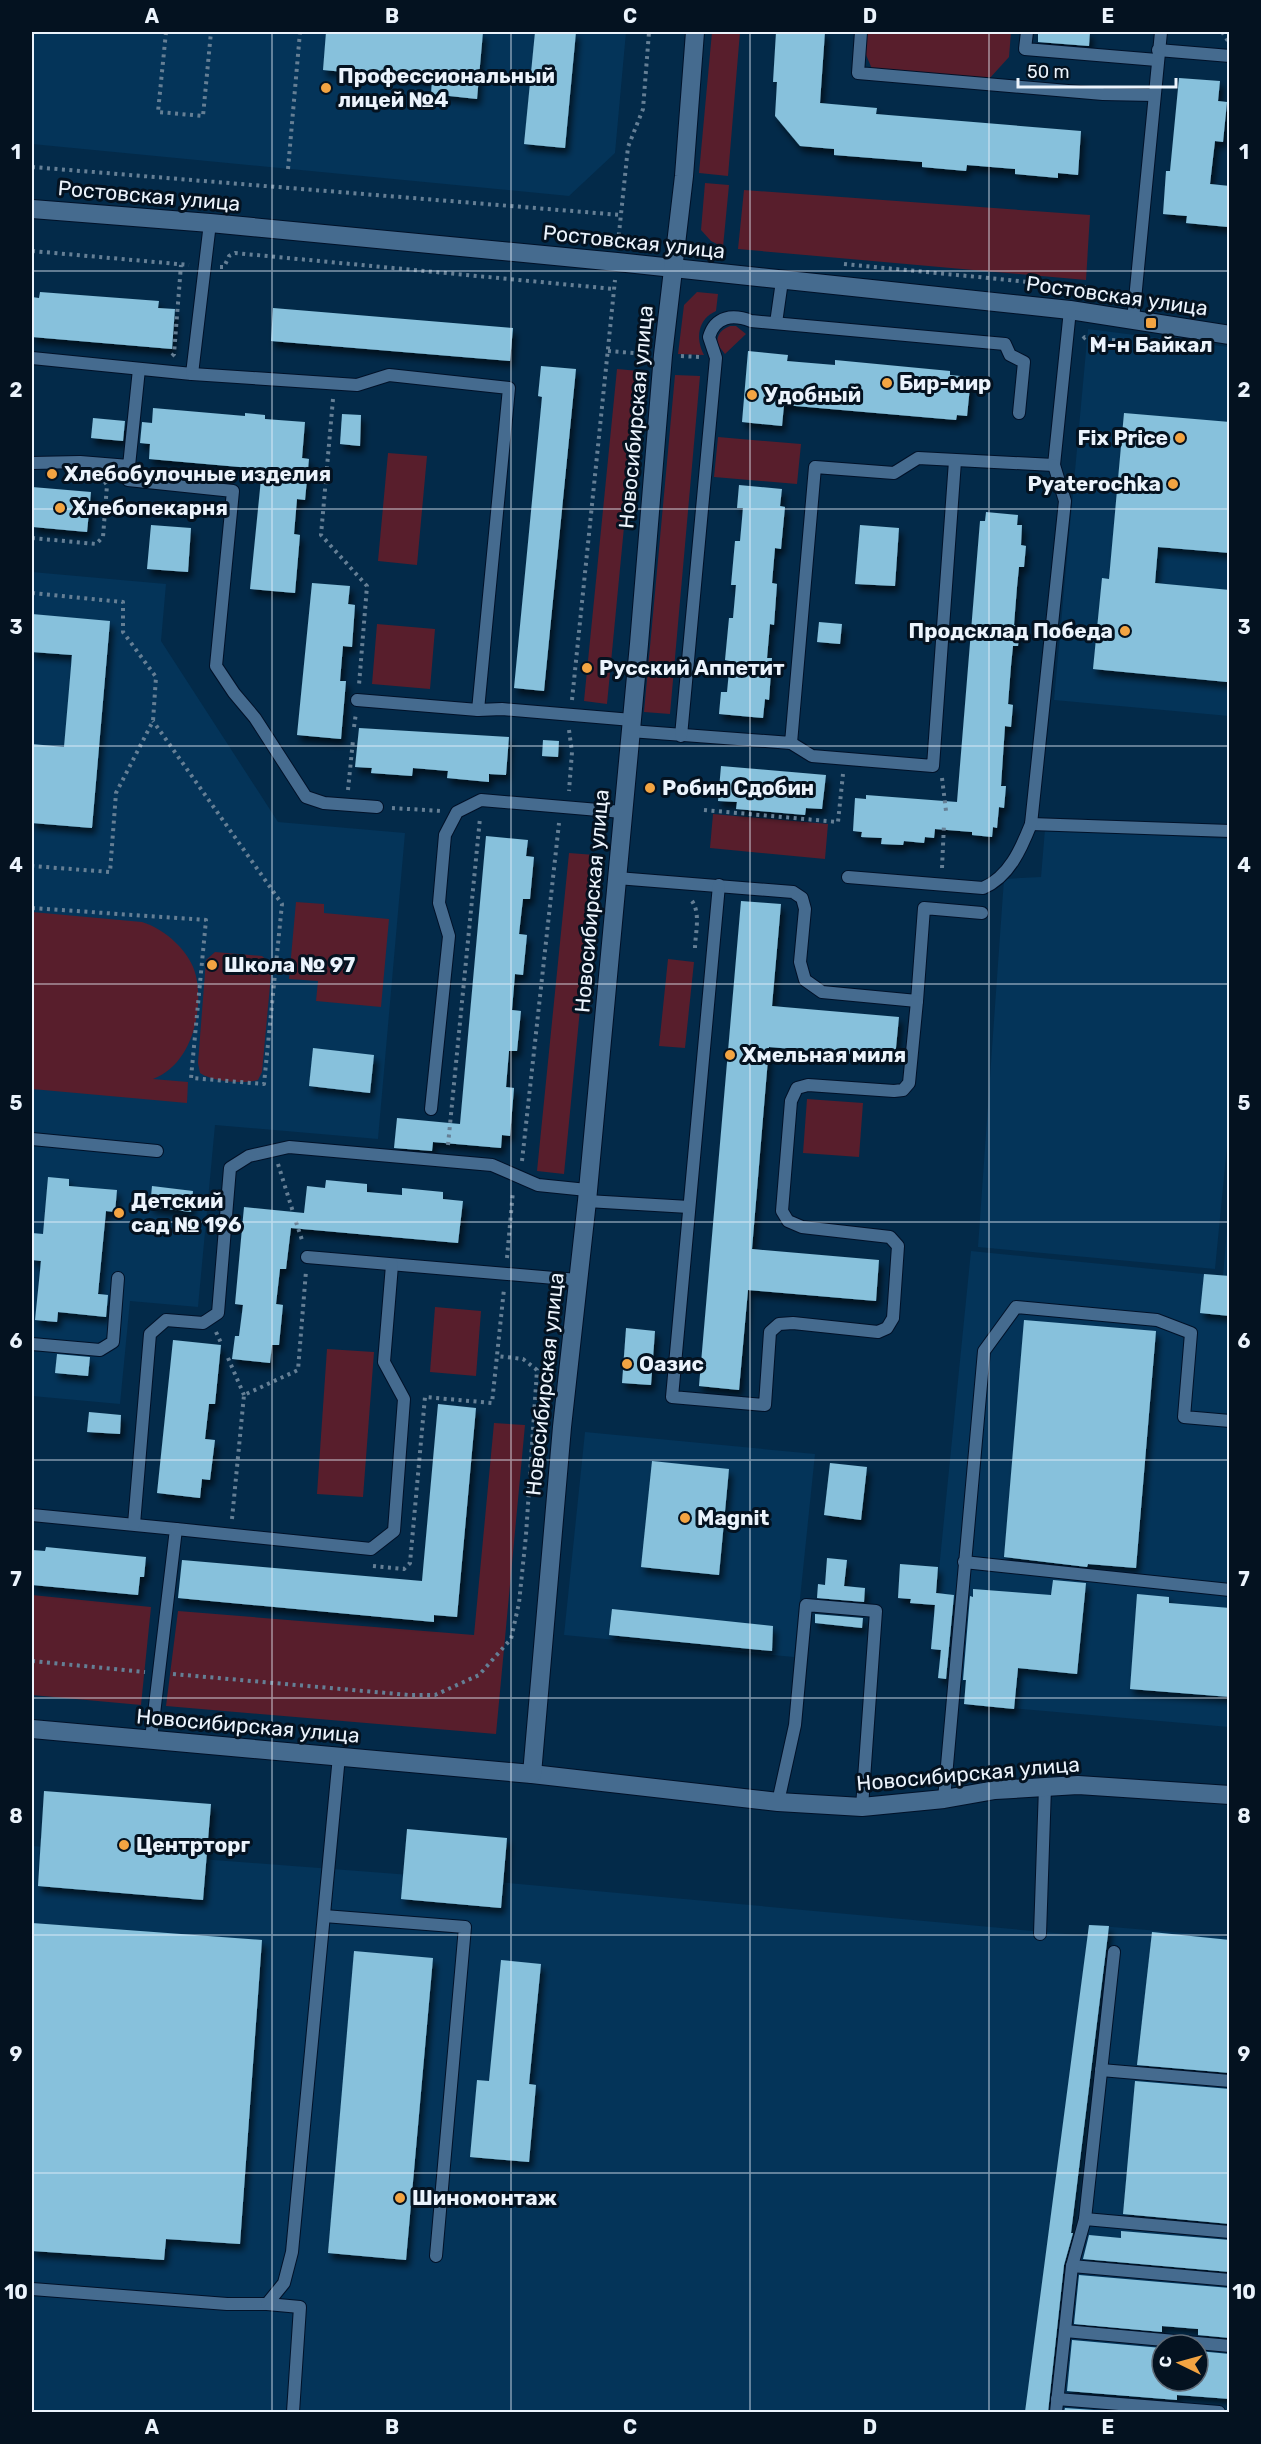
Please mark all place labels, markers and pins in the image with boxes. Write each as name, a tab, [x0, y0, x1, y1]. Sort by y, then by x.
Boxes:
place label: Профессиональный лицей №4	[338, 63, 555, 112]
marker: Профессиональный лицей №4	[319, 81, 333, 95]
marker: М-н Байкал	[1144, 316, 1158, 330]
place label: М-н Байкал	[1089, 332, 1213, 357]
place label: Бир-мир	[899, 370, 991, 395]
marker: Бир-мир	[880, 376, 894, 390]
place label: Удобный	[764, 382, 861, 407]
marker: Удобный	[745, 388, 759, 402]
place label: Fix Price	[1078, 425, 1168, 450]
marker: Fix Price	[1173, 431, 1187, 445]
place label: Хлебобулочные изделия	[64, 461, 331, 486]
marker: Хлебобулочные изделия	[45, 467, 59, 481]
place label: Pyaterochka	[1027, 471, 1161, 496]
marker: Pyaterochka	[1166, 477, 1180, 491]
place label: Хлебопекарня	[72, 495, 228, 520]
marker: Хлебопекарня	[53, 501, 67, 515]
place label: Продсклад Победа	[909, 618, 1113, 643]
marker: Продсклад Победа	[1118, 624, 1132, 638]
place label: Русский Аппетит	[599, 655, 785, 680]
marker: Русский Аппетит	[580, 661, 594, 675]
place label: Робин Сдобин	[662, 775, 814, 800]
marker: Робин Сдобин	[643, 781, 657, 795]
place label: Школа № 97	[224, 952, 355, 977]
marker: Школа № 97	[205, 958, 219, 972]
place label: Хмельная миля	[742, 1042, 906, 1067]
marker: Хмельная миля	[723, 1048, 737, 1062]
place label: Детский сад № 196	[131, 1188, 242, 1237]
marker: Детский сад № 196	[112, 1206, 126, 1220]
place label: Оазис	[639, 1351, 704, 1376]
marker: Оазис	[620, 1357, 634, 1371]
place label: Magnit	[697, 1505, 770, 1530]
marker: Magnit	[678, 1511, 692, 1525]
place label: Центрторг	[136, 1832, 251, 1857]
marker: Центрторг	[117, 1838, 131, 1852]
place label: Шиномонтаж	[412, 2185, 557, 2210]
marker: Шиномонтаж	[393, 2191, 407, 2205]

